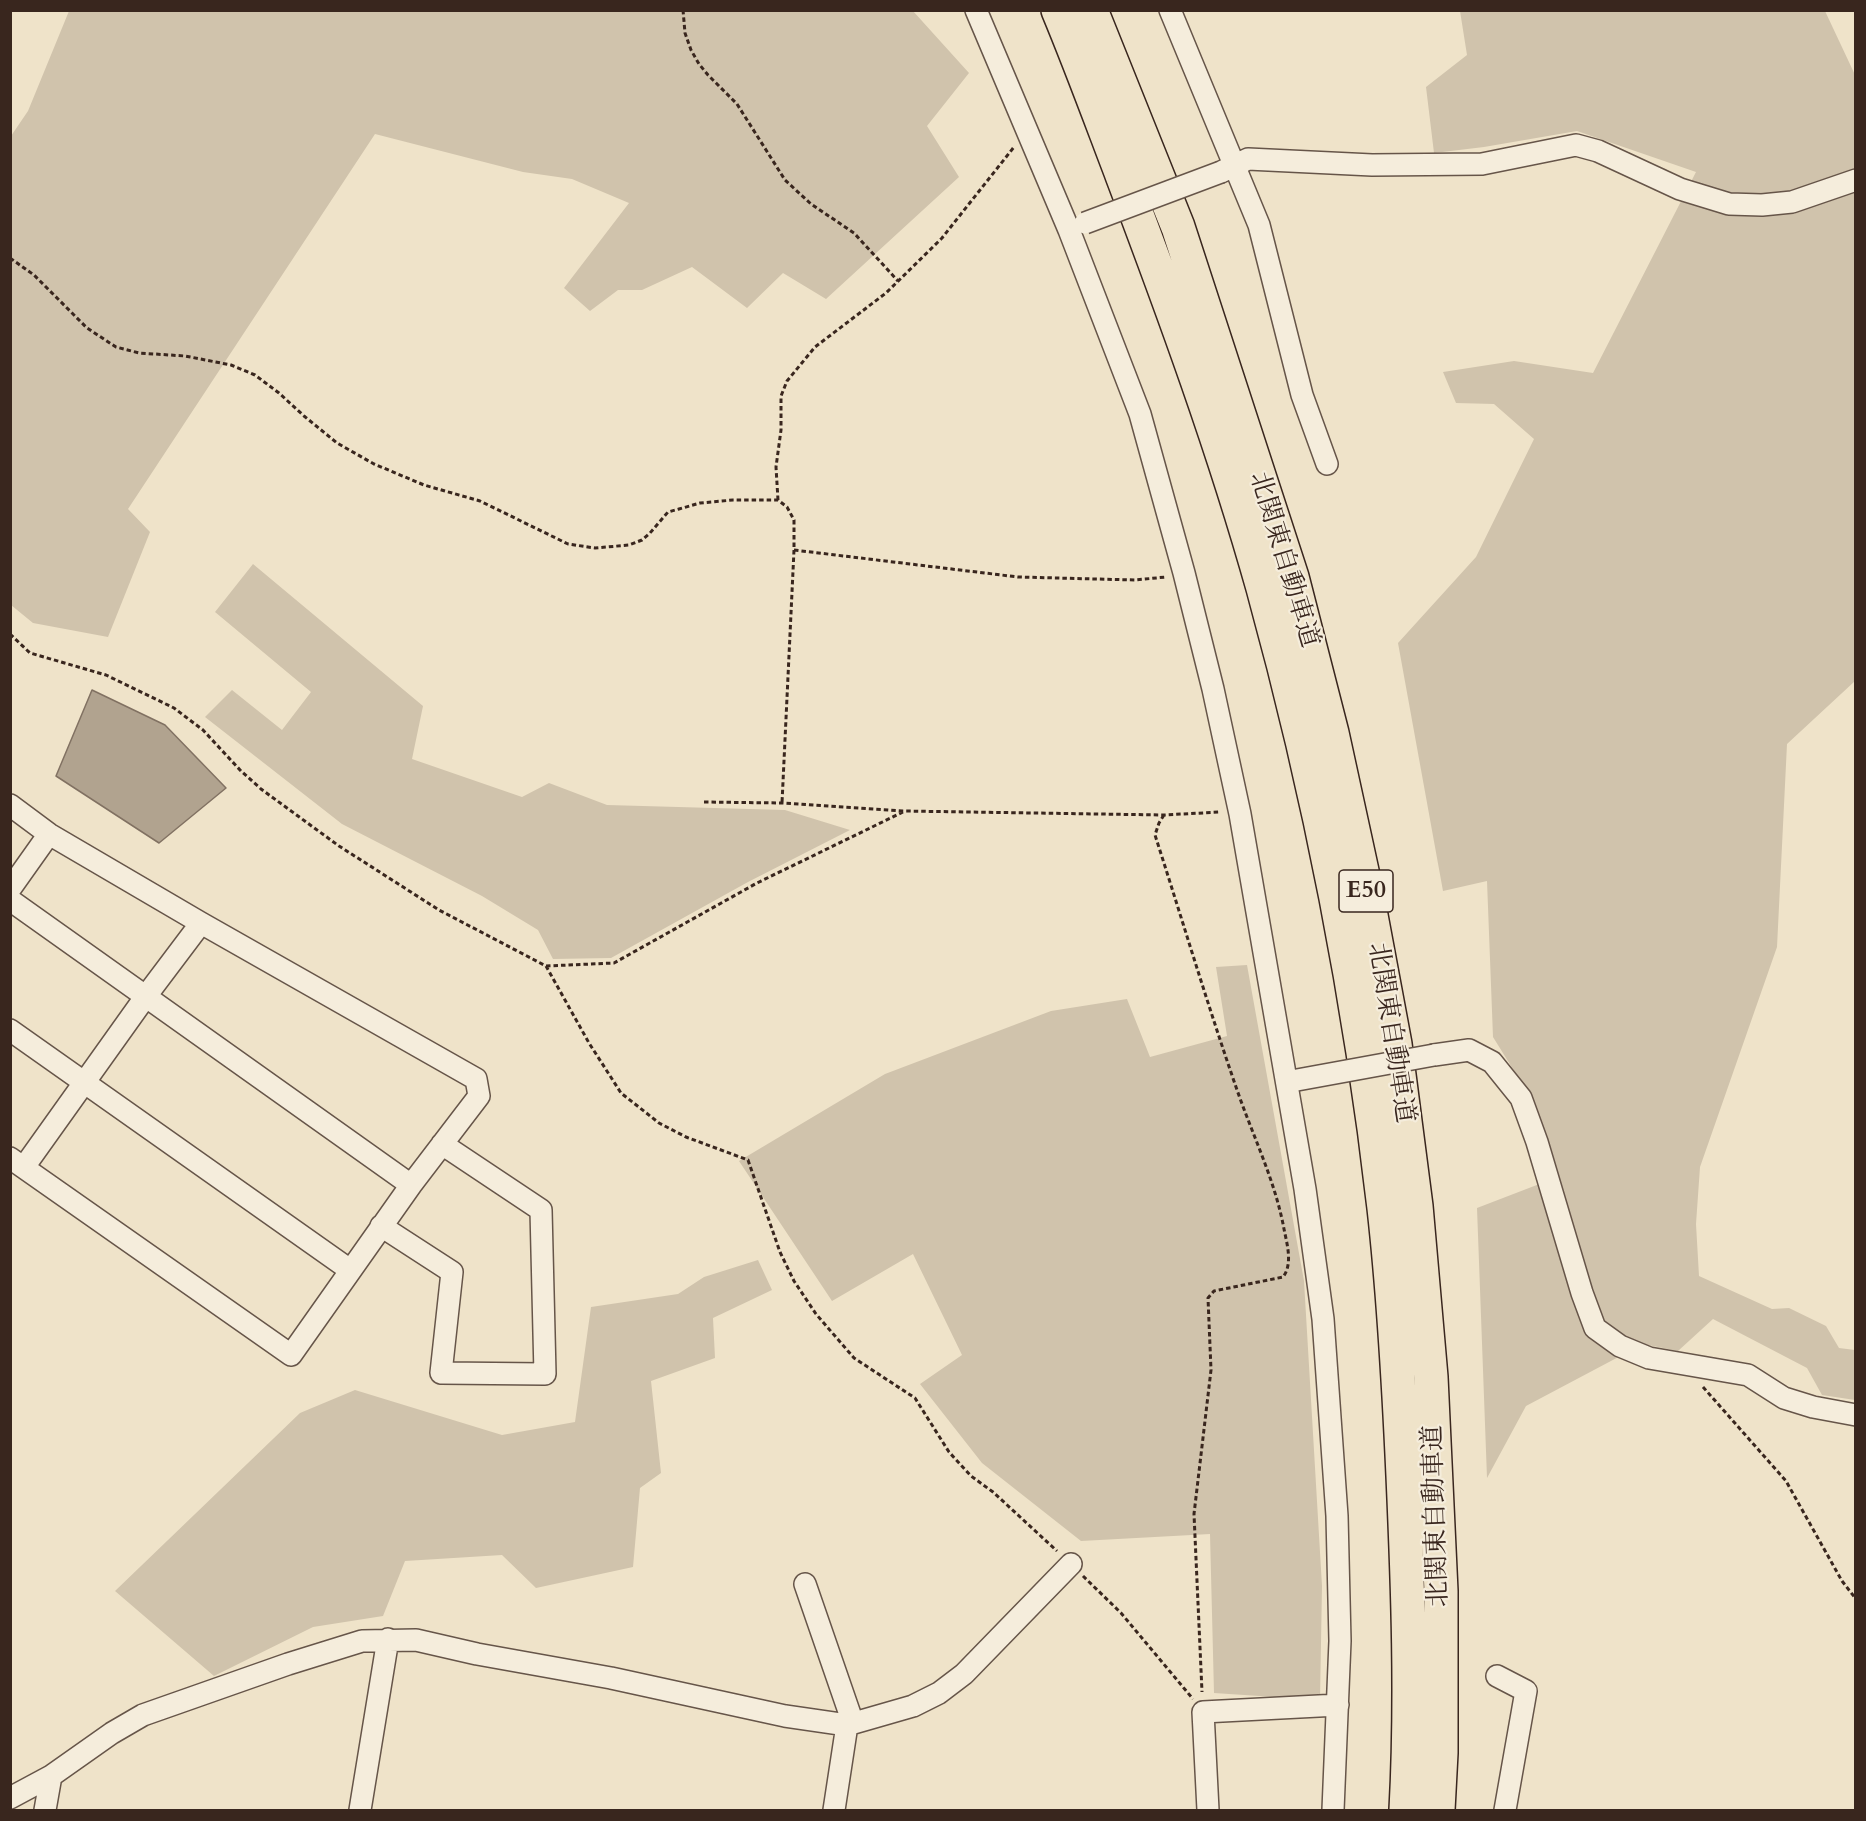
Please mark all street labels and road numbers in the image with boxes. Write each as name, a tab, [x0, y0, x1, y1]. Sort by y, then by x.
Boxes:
street label: 北関東自動車道	[1241, 468, 1325, 652]
road number: E50	[1339, 870, 1393, 912]
street label: 北関東自動車道	[1360, 941, 1420, 1125]
street label: 北関東自動車道	[1418, 1425, 1456, 1607]

